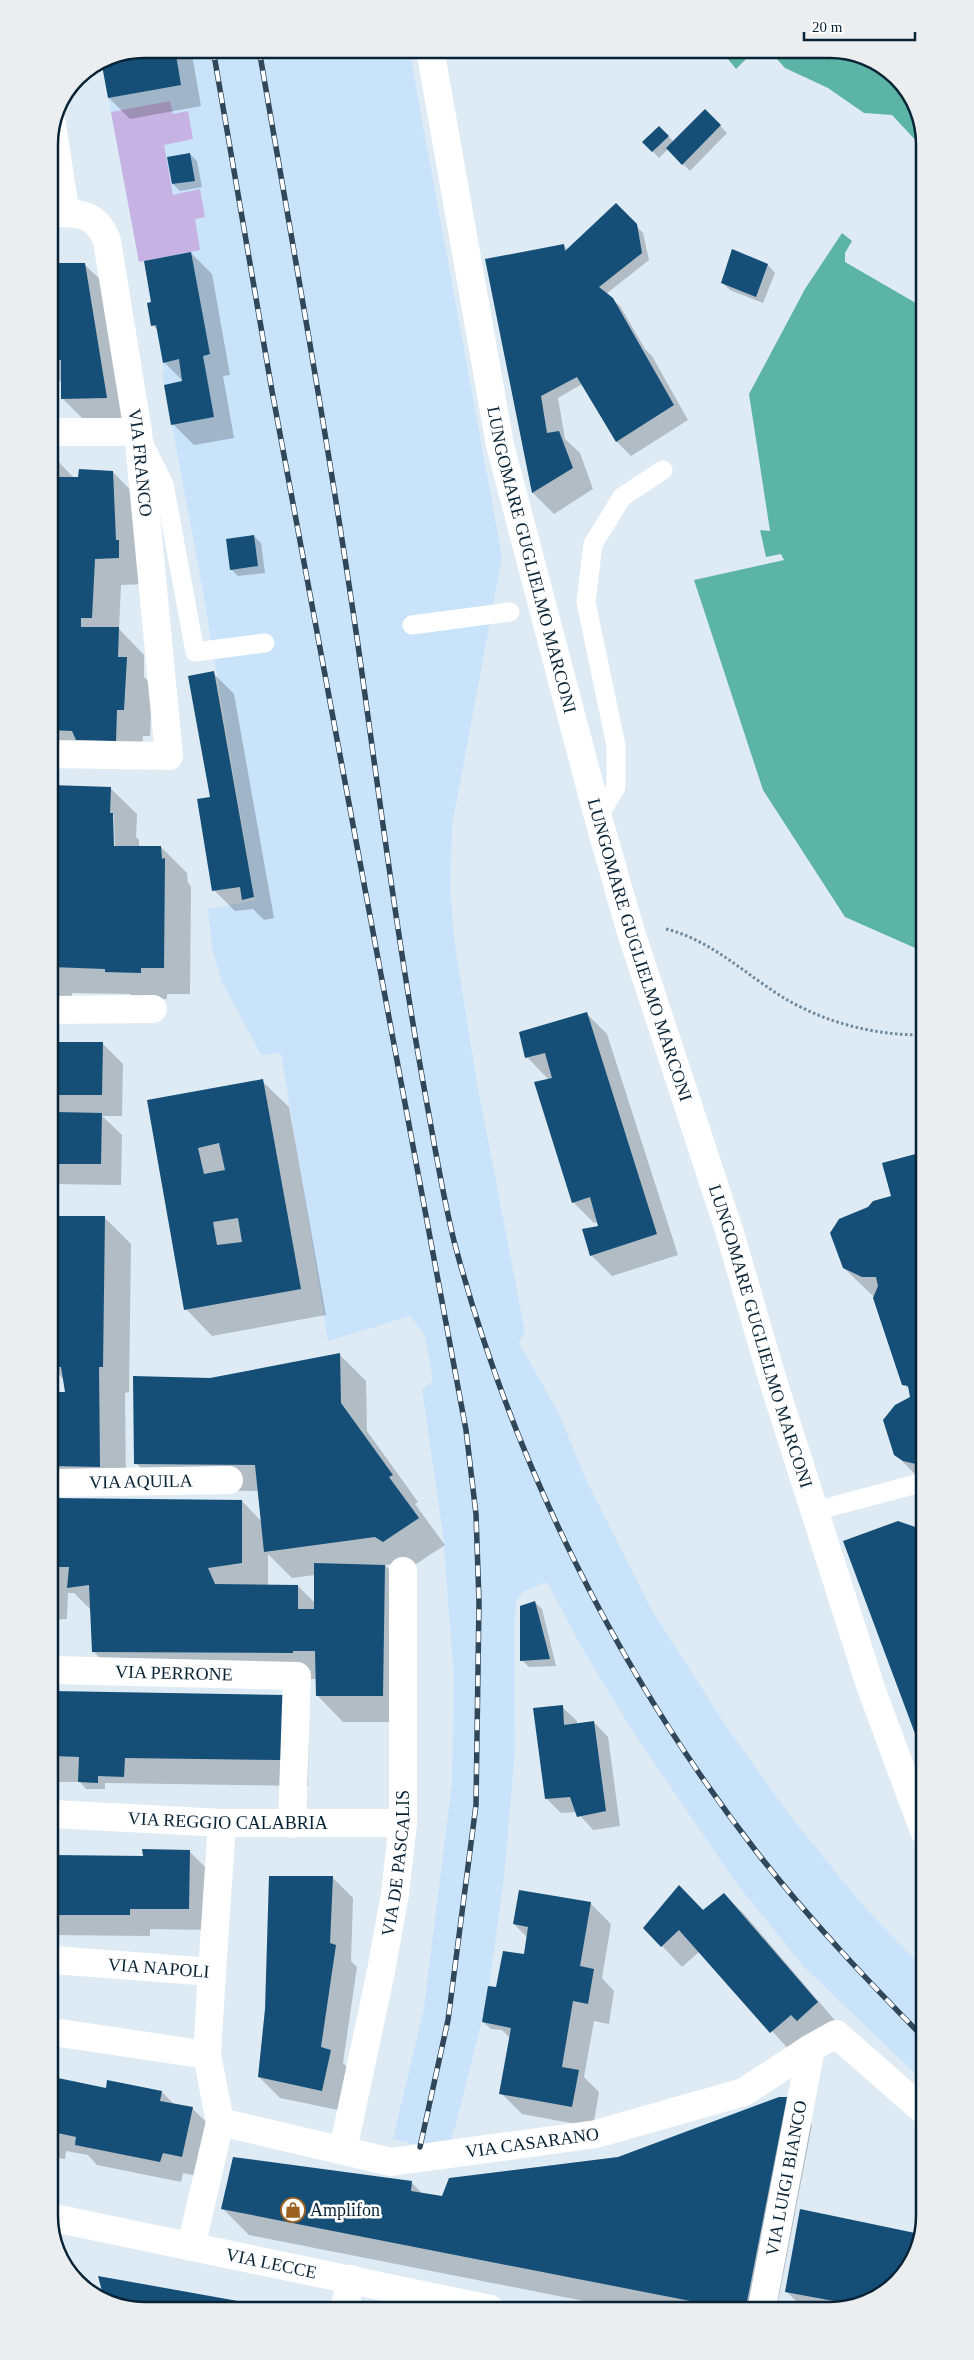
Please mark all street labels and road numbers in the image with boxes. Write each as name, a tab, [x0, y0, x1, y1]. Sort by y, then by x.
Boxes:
street label: LUNGOMARE GUGLIELMO MARCONI	[483, 405, 580, 715]
street label: VIA FRANCO	[124, 407, 156, 518]
street label: LUNGOMARE GUGLIELMO MARCONI	[584, 796, 696, 1104]
street label: LUNGOMARE GUGLIELMO MARCONI	[705, 1182, 816, 1490]
street label: VIA AQUILA	[89, 1471, 193, 1492]
street label: VIA PERRONE	[115, 1662, 233, 1684]
street label: VIA DE PASCALIS	[377, 1790, 414, 1938]
street label: VIA REGGIO CALABRIA	[127, 1808, 328, 1833]
street label: VIA NAPOLI	[107, 1954, 210, 1982]
street label: VIA LUIGI BIANCO	[762, 2099, 811, 2258]
street label: VIA CASARANO	[464, 2124, 600, 2162]
street label: VIA LECCE	[224, 2244, 319, 2283]

